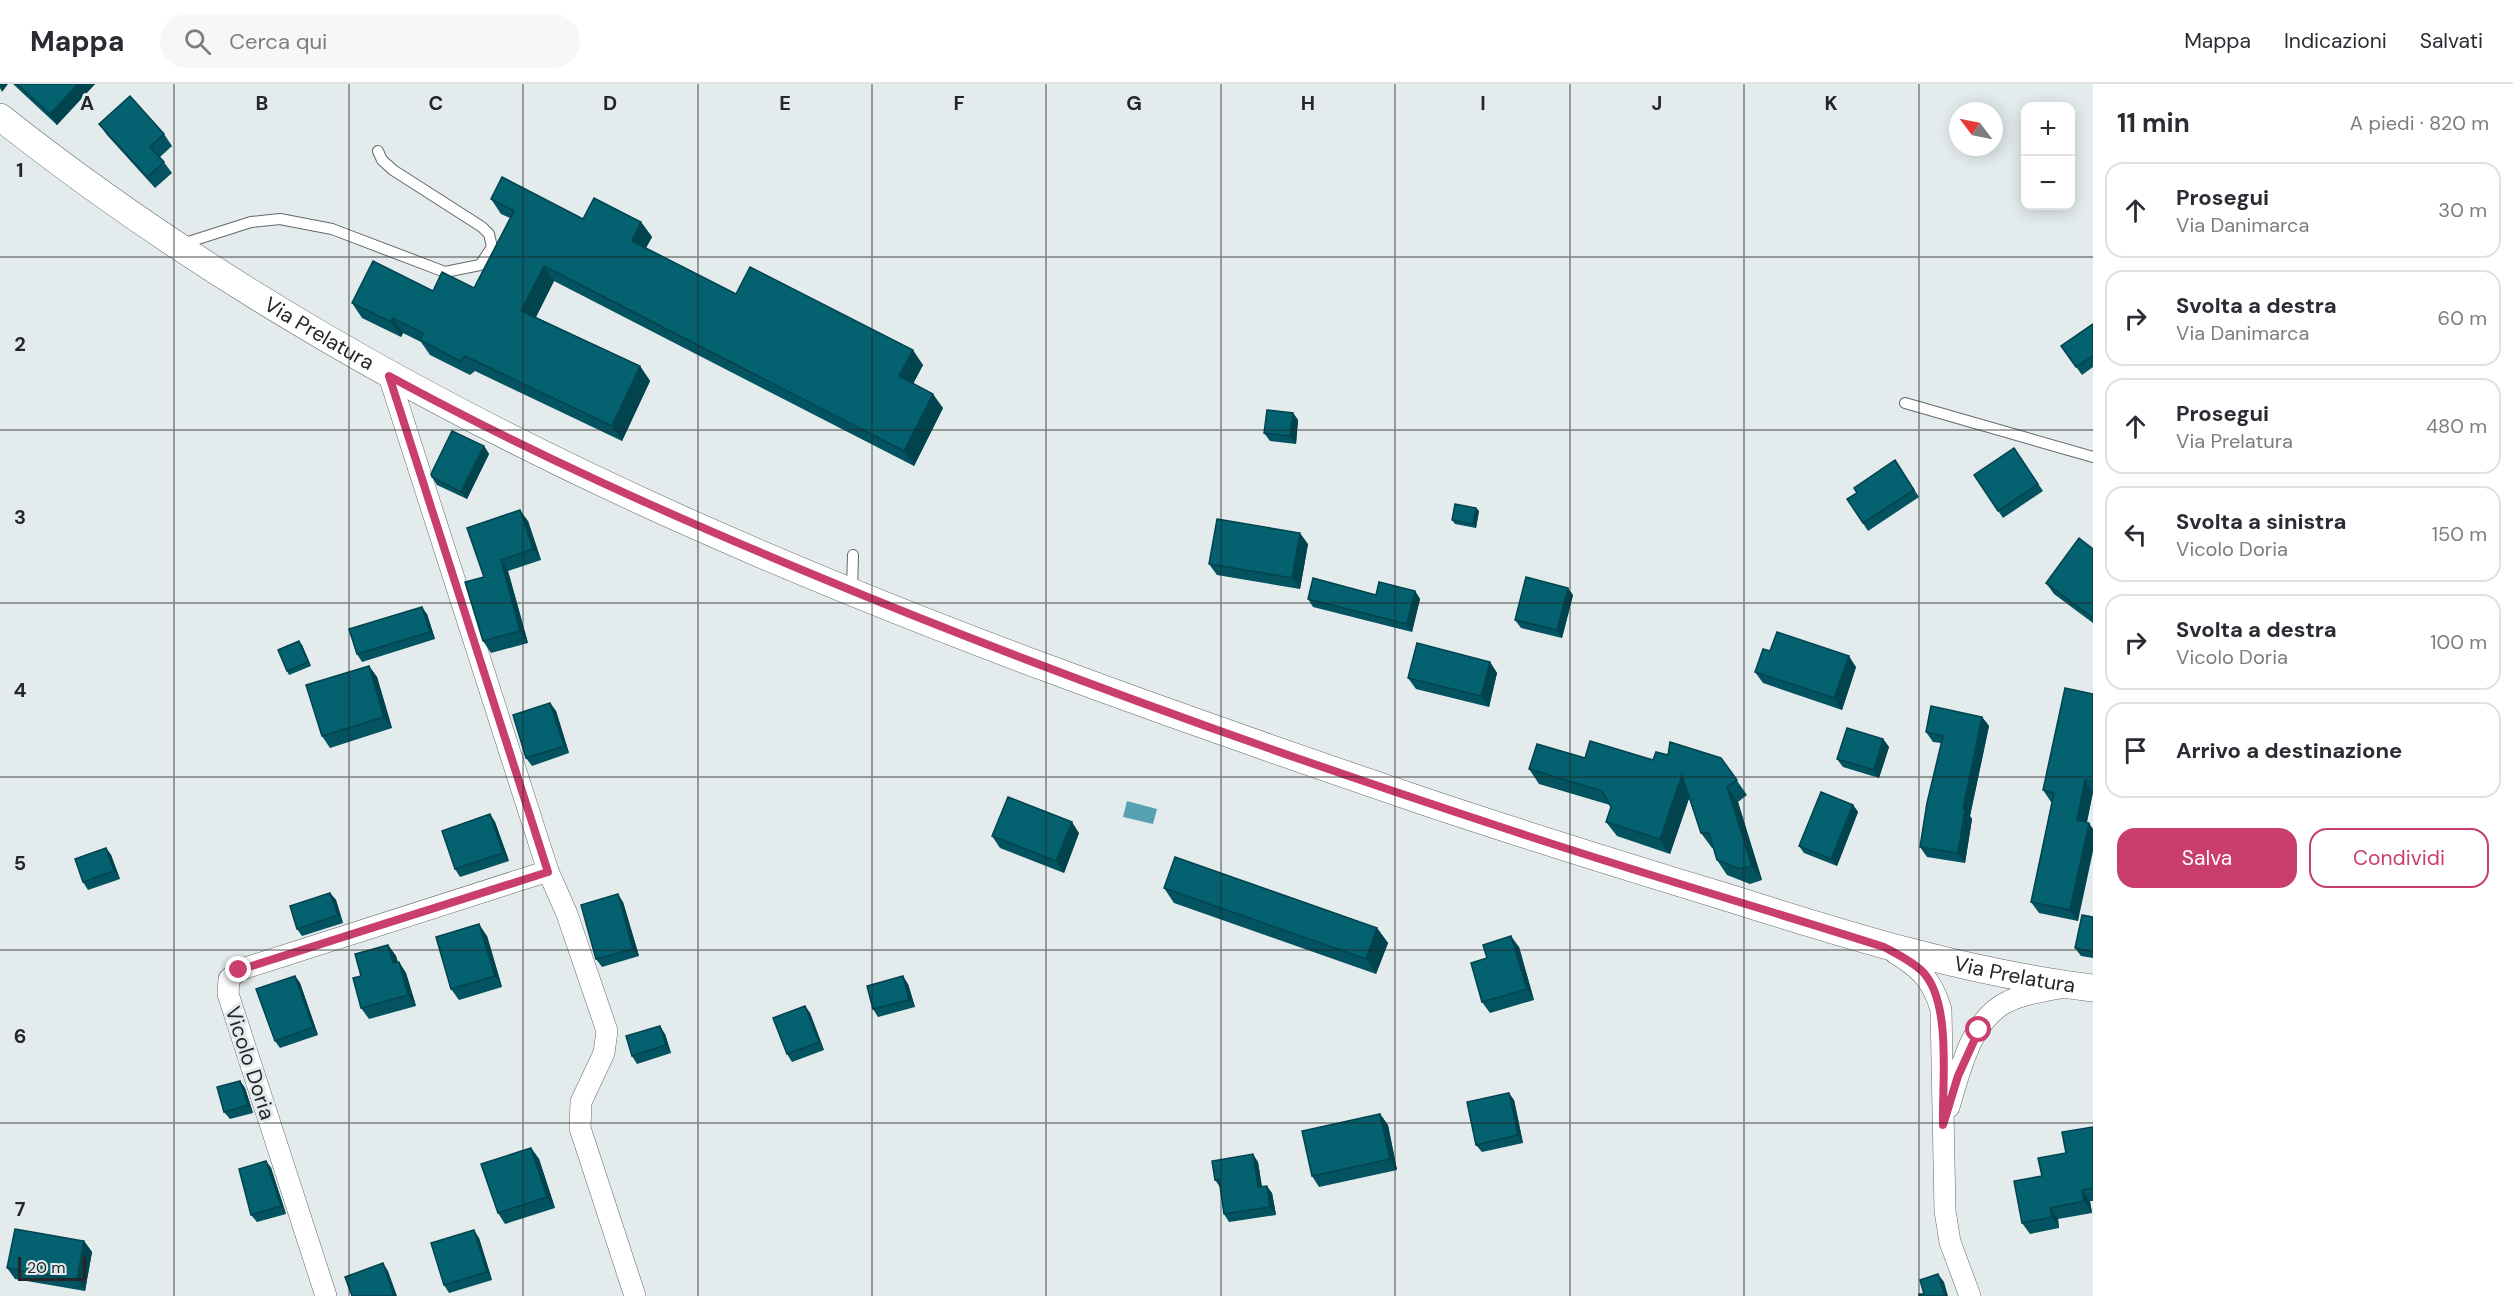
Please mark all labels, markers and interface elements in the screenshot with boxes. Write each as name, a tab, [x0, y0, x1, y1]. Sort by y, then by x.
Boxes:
search box	[160, 14, 580, 68]
text: Mappa	[30, 23, 124, 60]
icon: search	[181, 25, 214, 58]
text: Cerca qui	[229, 27, 327, 56]
text: Mappa	[2184, 27, 2251, 55]
text: Indicazioni	[2284, 27, 2387, 55]
text: Salvati	[2420, 27, 2483, 55]
text: A	[80, 90, 94, 116]
text: B	[256, 90, 268, 116]
text: C	[429, 90, 443, 116]
text: D	[603, 90, 617, 116]
text: E	[779, 90, 791, 116]
text: F	[953, 90, 965, 116]
text: G	[1126, 90, 1142, 116]
text: H	[1301, 90, 1315, 116]
text: I	[1480, 90, 1486, 116]
text: J	[1652, 90, 1662, 116]
text: K	[1824, 90, 1838, 116]
north arrow	[1949, 102, 2003, 156]
map controls	[2021, 102, 2075, 210]
button: +	[2021, 102, 2075, 156]
text: 11 min	[2117, 106, 2190, 140]
text: A piedi · 820 m	[2350, 110, 2489, 136]
button: −	[2021, 156, 2075, 210]
text: 1	[16, 157, 24, 183]
text: Prosegui	[2176, 183, 2269, 212]
icon: ahead	[2119, 194, 2152, 227]
text: 30 m	[2438, 197, 2487, 223]
text: Via Danimarca	[2176, 212, 2309, 238]
street label: Via Prelatura	[259, 290, 379, 377]
text: Svolta a destra	[2176, 291, 2337, 320]
icon: right	[2119, 302, 2152, 335]
text: 60 m	[2438, 305, 2487, 331]
text: Via Danimarca	[2176, 320, 2309, 346]
text: 2	[14, 331, 26, 357]
text: Prosegui	[2176, 399, 2269, 428]
icon: ahead	[2119, 410, 2152, 443]
text: 480 m	[2426, 413, 2487, 439]
text: Via Prelatura	[2176, 428, 2293, 454]
text: 3	[14, 504, 26, 530]
text: Svolta a sinistra	[2176, 507, 2346, 536]
icon: left	[2119, 518, 2152, 551]
text: 150 m	[2432, 521, 2487, 547]
text: Vicolo Doria	[2176, 536, 2288, 562]
text: Svolta a destra	[2176, 615, 2337, 644]
icon: right	[2119, 626, 2152, 659]
text: 100 m	[2430, 629, 2487, 655]
text: Vicolo Doria	[2176, 644, 2288, 670]
text: 4	[14, 677, 27, 703]
icon: arrive	[2119, 734, 2152, 767]
text: Arrivo a destinazione	[2176, 736, 2402, 765]
button: Salva	[2117, 828, 2297, 888]
button: Condividi	[2309, 828, 2489, 888]
text: 5	[14, 850, 26, 876]
street label: Via Prelatura	[1951, 949, 2077, 1000]
route end	[225, 956, 251, 982]
street label: Vicolo Doria	[219, 1003, 281, 1123]
route start	[1965, 1016, 1991, 1042]
text: 6	[14, 1023, 26, 1049]
text: 7	[15, 1196, 26, 1222]
scale bar	[18, 1254, 86, 1282]
text: 20 m	[27, 1257, 66, 1278]

